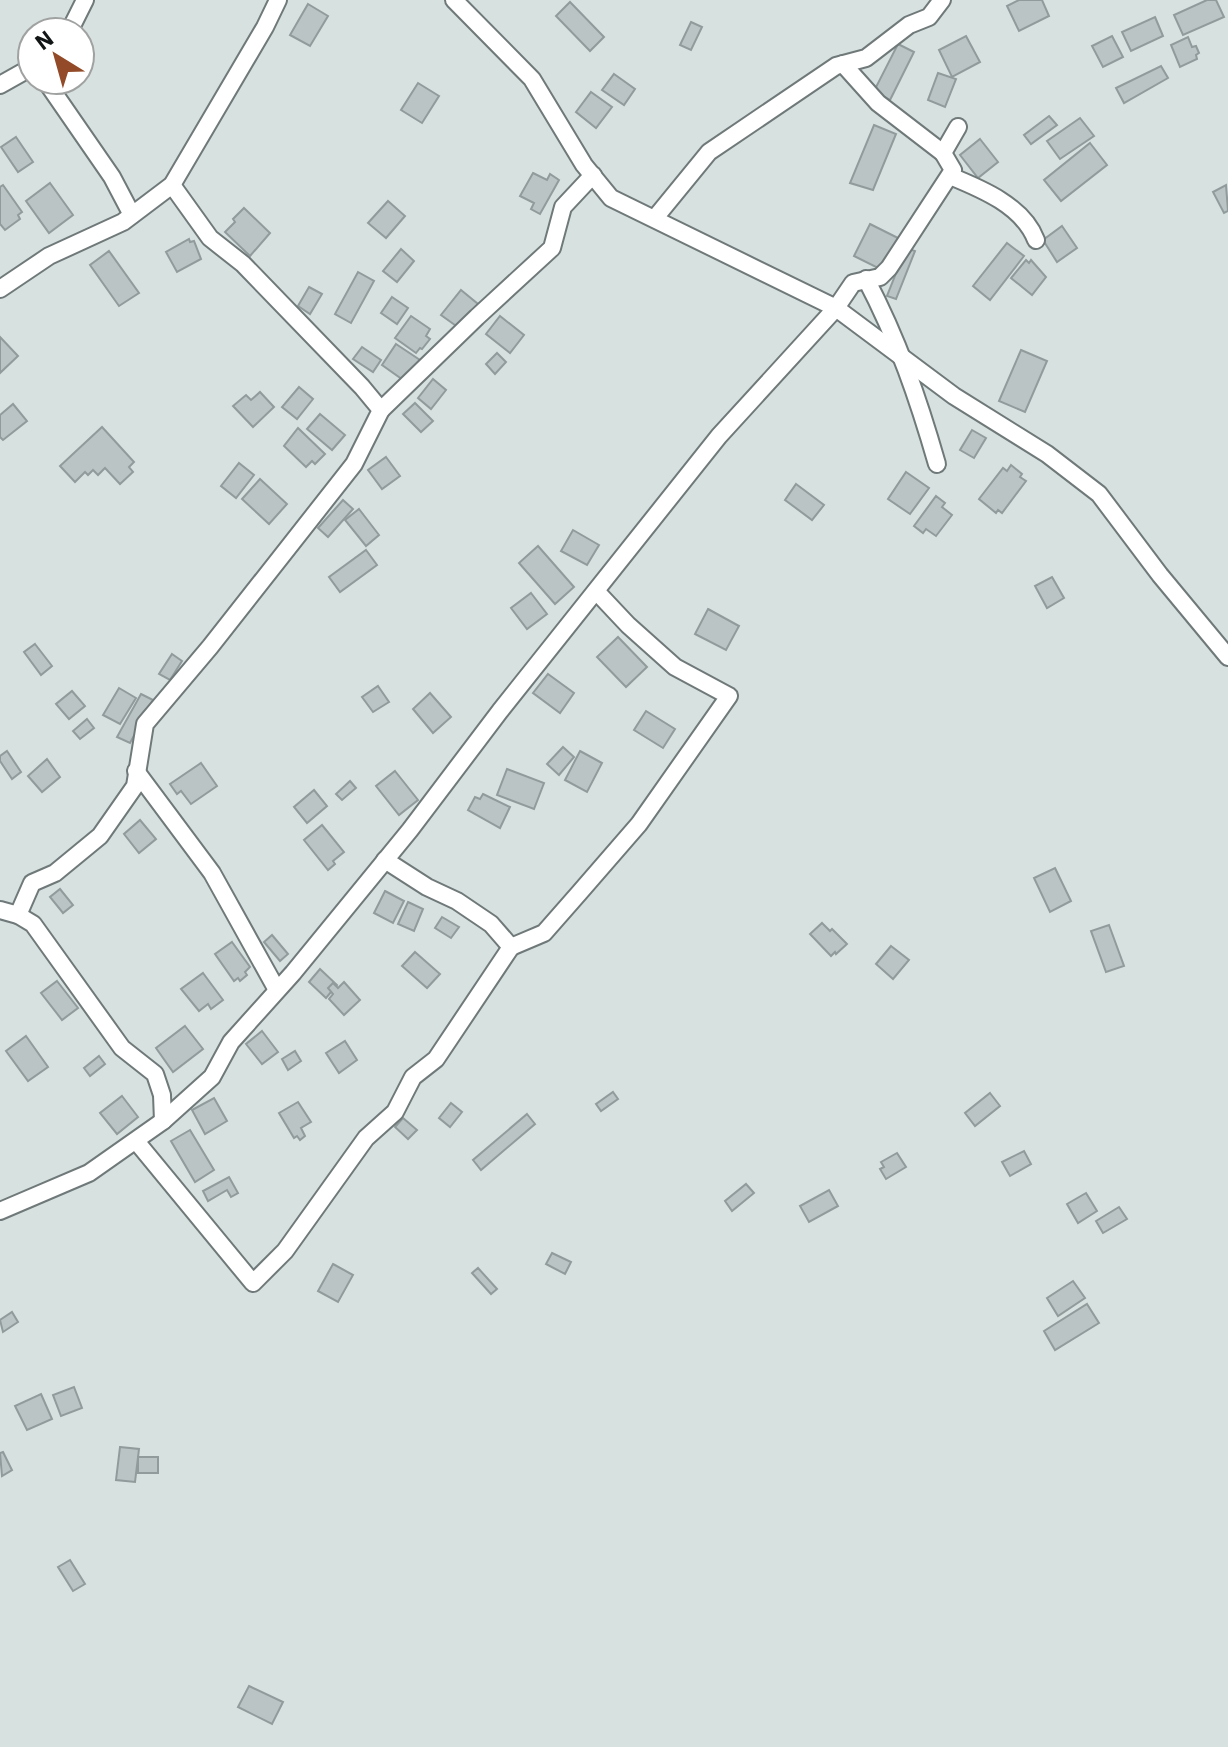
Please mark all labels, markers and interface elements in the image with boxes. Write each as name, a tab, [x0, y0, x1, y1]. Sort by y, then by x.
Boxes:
north arrow	[16, 16, 96, 96]
text: N	[29, 23, 59, 56]

